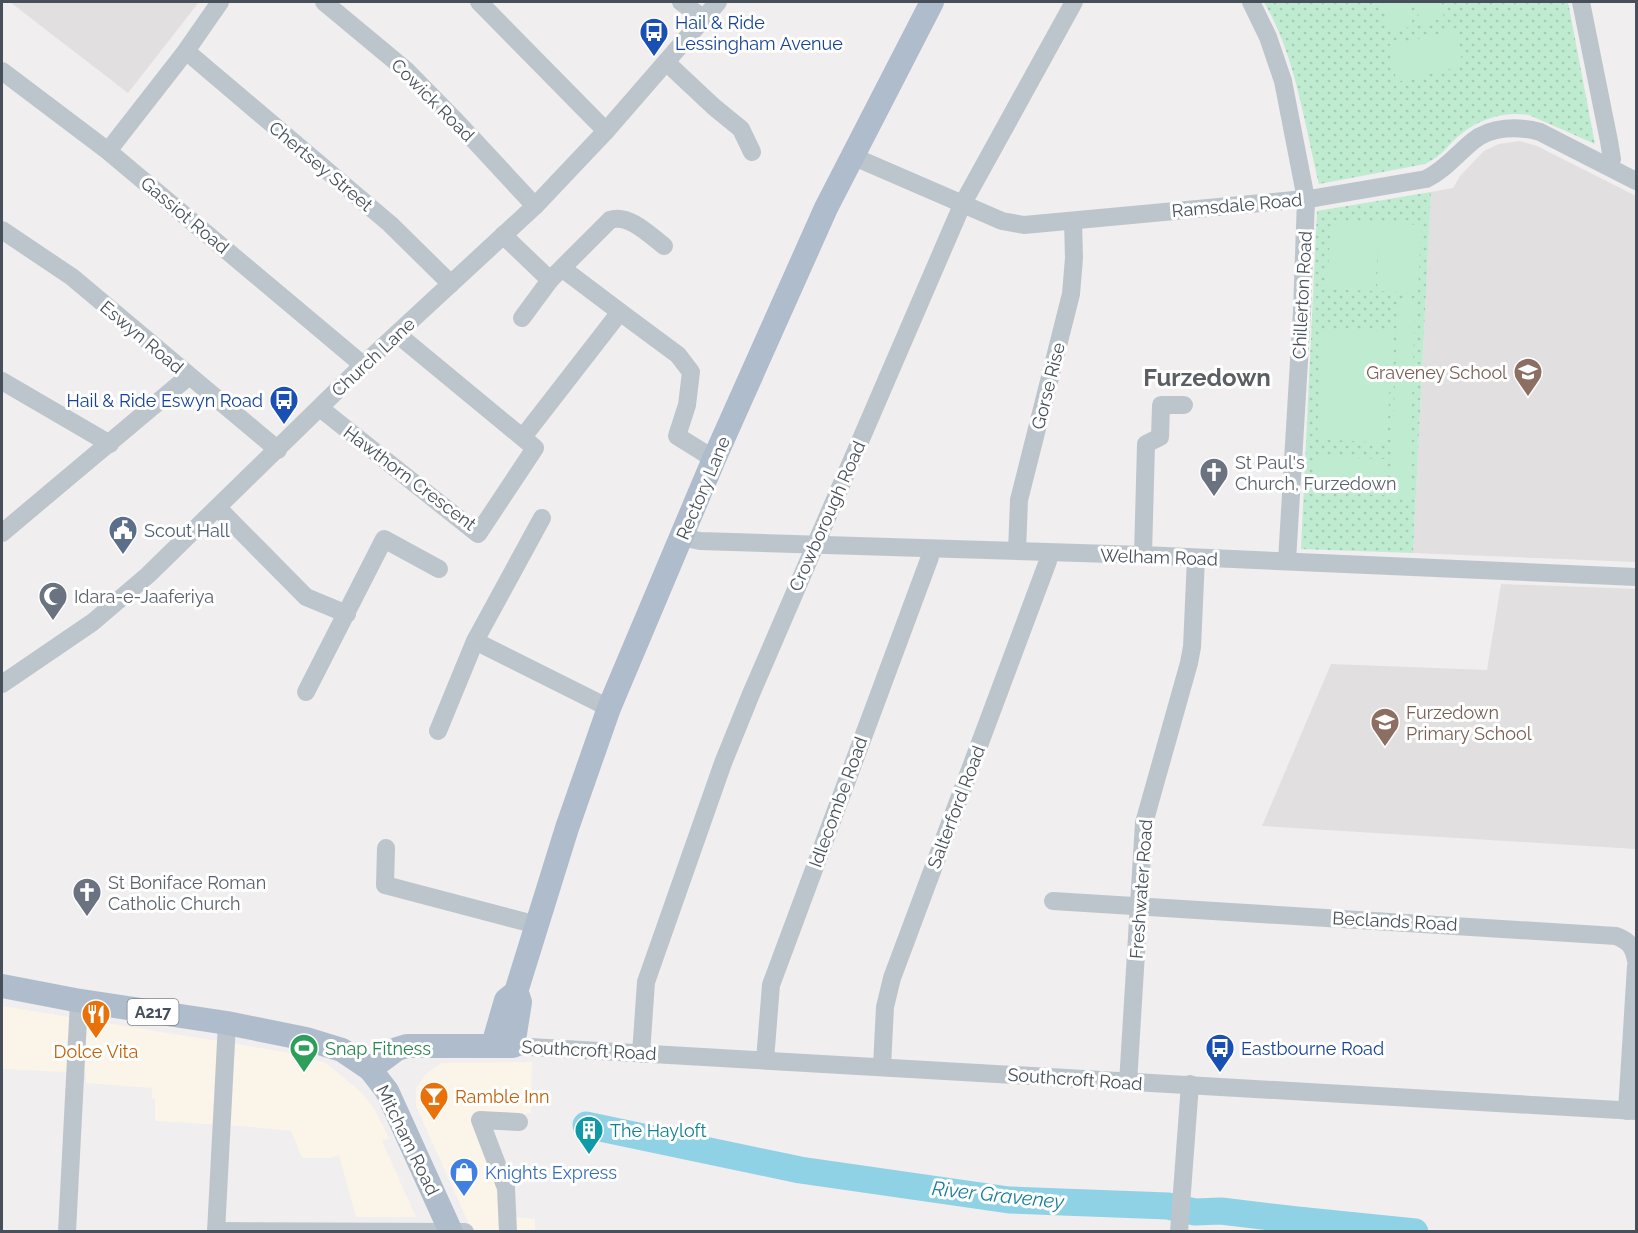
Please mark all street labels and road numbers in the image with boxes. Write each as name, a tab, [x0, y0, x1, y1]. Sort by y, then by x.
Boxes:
street label: Cowick Road	[387, 54, 479, 146]
street label: Chertsey Street	[265, 117, 377, 215]
street label: Gassiot Road	[137, 172, 233, 258]
street label: Ramsdale Road	[1171, 189, 1303, 221]
street label: Chillerton Road	[1288, 230, 1316, 360]
street label: Eswyn Road	[96, 296, 188, 378]
street label: Church Lane	[327, 313, 419, 401]
street label: Gorse Rise	[1027, 340, 1069, 432]
street label: Hawthorn Crescent	[340, 421, 480, 535]
street label: Rectory Lane	[672, 433, 734, 543]
street label: Crowborough Road	[784, 438, 870, 594]
street label: Welham Road	[1100, 544, 1218, 570]
street label: Idlecombe Road	[805, 734, 871, 870]
street label: Salterford Road	[923, 743, 989, 871]
street label: Freshwater Road	[1126, 819, 1156, 959]
street label: Beclands Road	[1332, 907, 1458, 935]
road number: A217	[128, 999, 178, 1025]
street label: Southcroft Road	[521, 1036, 657, 1064]
street label: Southcroft Road	[1007, 1064, 1143, 1094]
street label: Mitcham Road	[372, 1081, 444, 1199]

